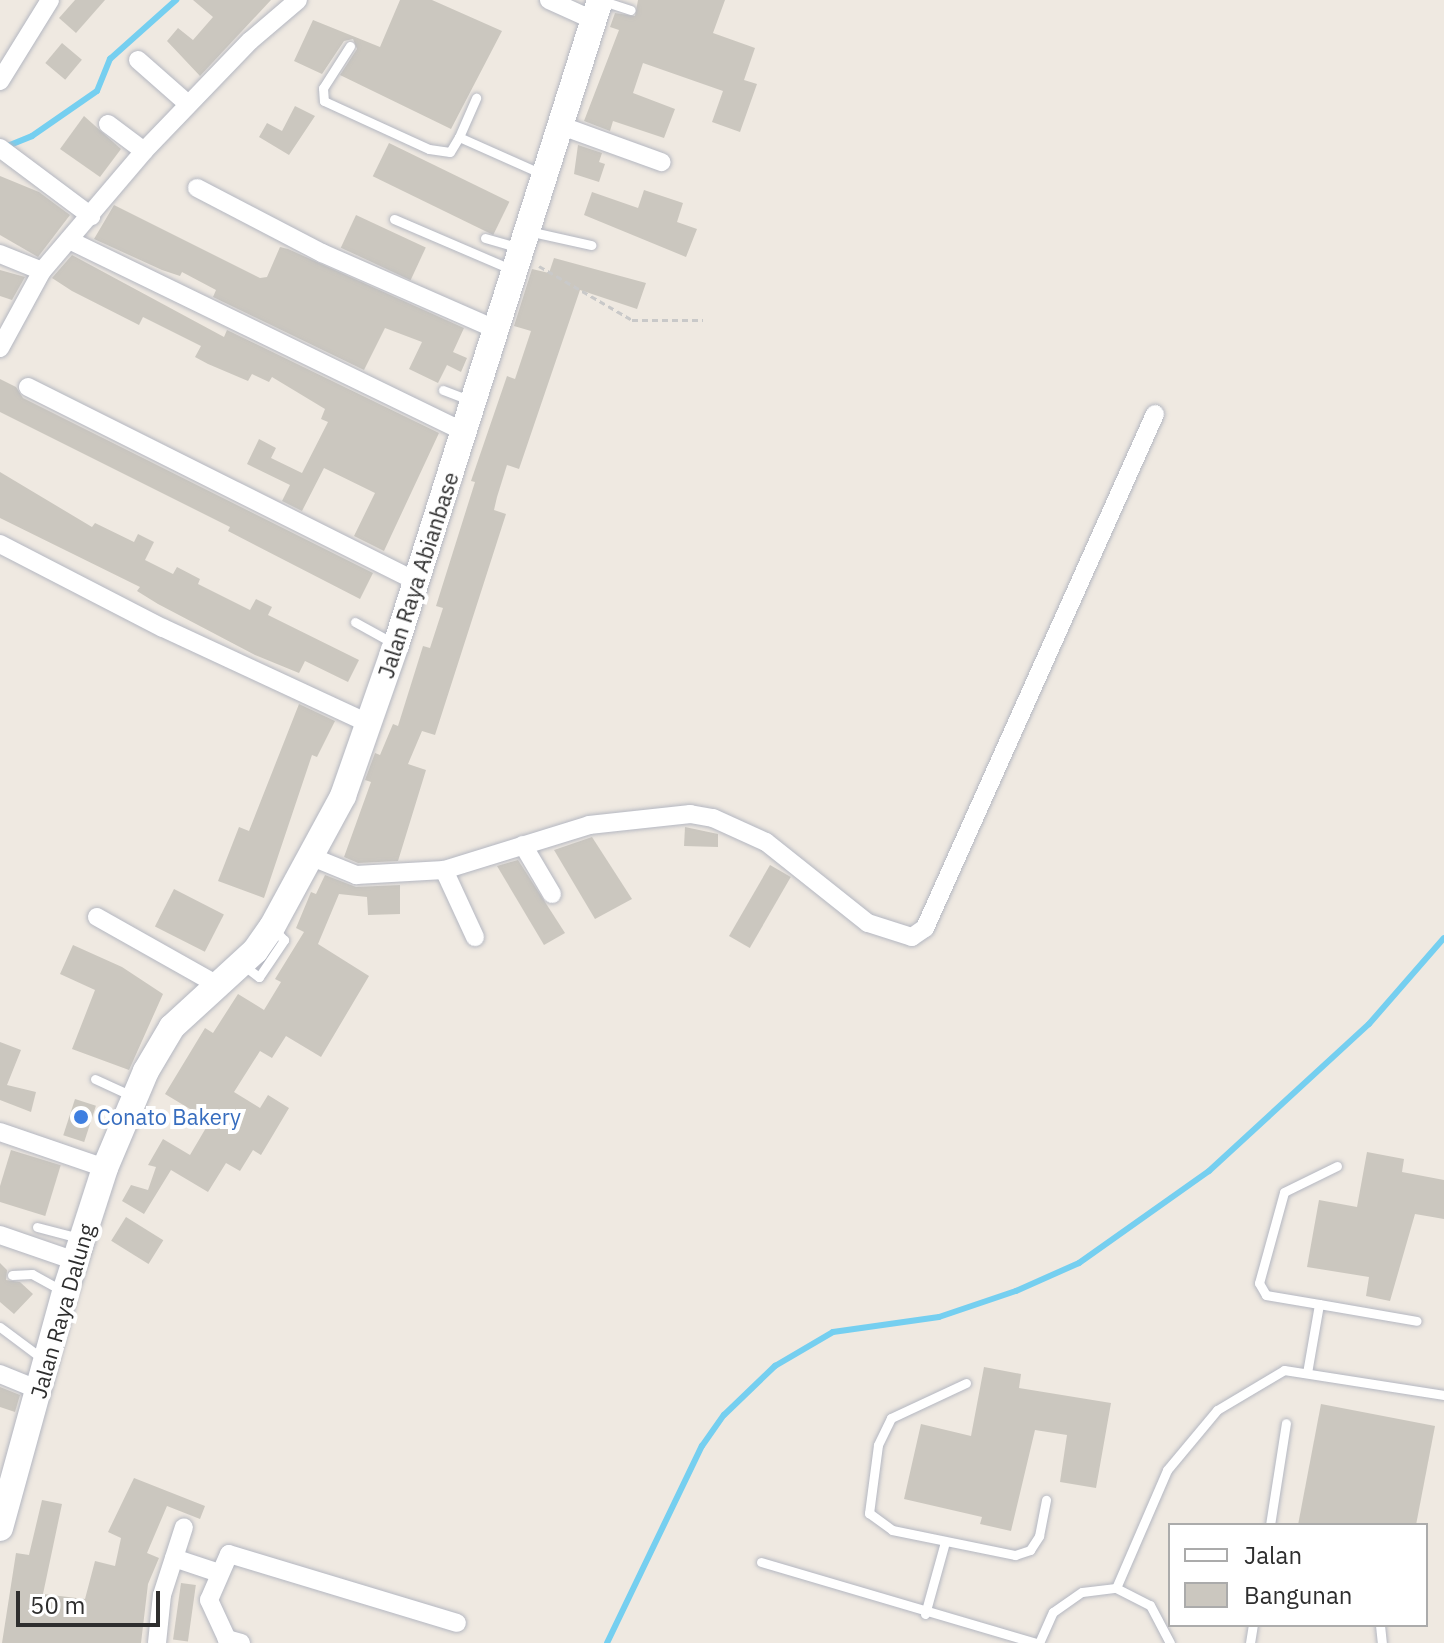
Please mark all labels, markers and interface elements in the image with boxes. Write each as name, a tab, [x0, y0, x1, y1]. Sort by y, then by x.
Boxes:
street label: Jalan Raya Abianbase	[372, 468, 464, 682]
place label: Conato Bakery	[97, 1104, 241, 1130]
marker: Conato Bakery	[72, 1108, 90, 1126]
street label: Jalan Raya Dalung	[24, 1221, 100, 1401]
legend	[1168, 1523, 1428, 1627]
text: Jalan	[1244, 1539, 1302, 1571]
scale bar	[20, 1575, 164, 1625]
text: Bangunan	[1244, 1579, 1352, 1611]
text: 50 m	[30, 1589, 85, 1621]

